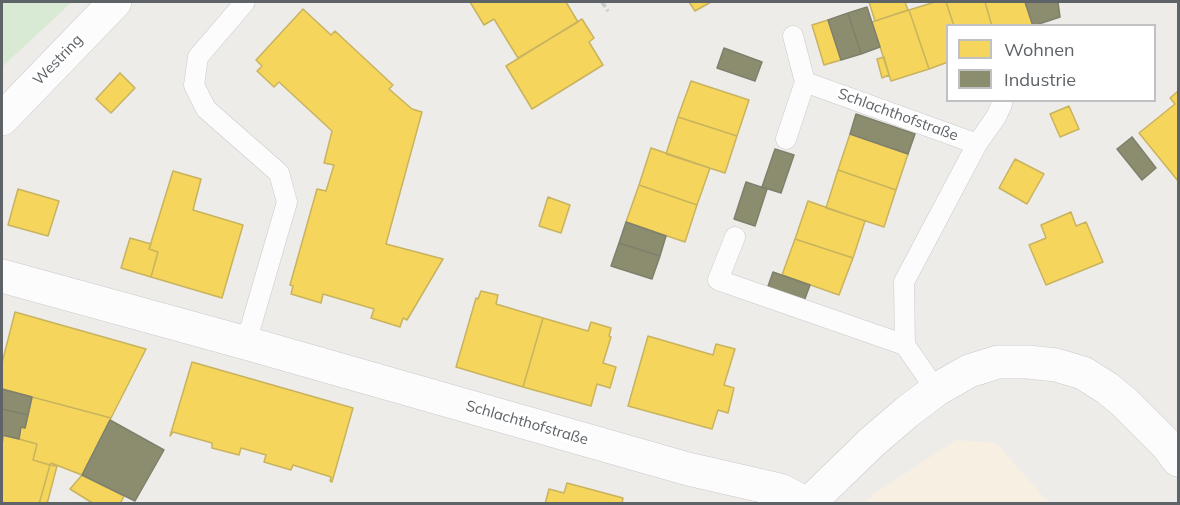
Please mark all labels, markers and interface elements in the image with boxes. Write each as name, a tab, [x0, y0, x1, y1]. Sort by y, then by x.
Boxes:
legend	[946, 24, 1156, 102]
street label: Westring	[29, 31, 87, 89]
text: Wohnen	[1004, 38, 1075, 61]
text: Industrie	[1004, 68, 1076, 91]
street label: Schlachthofstraße	[835, 85, 961, 145]
street label: Schlachthofstraße	[464, 397, 590, 449]

